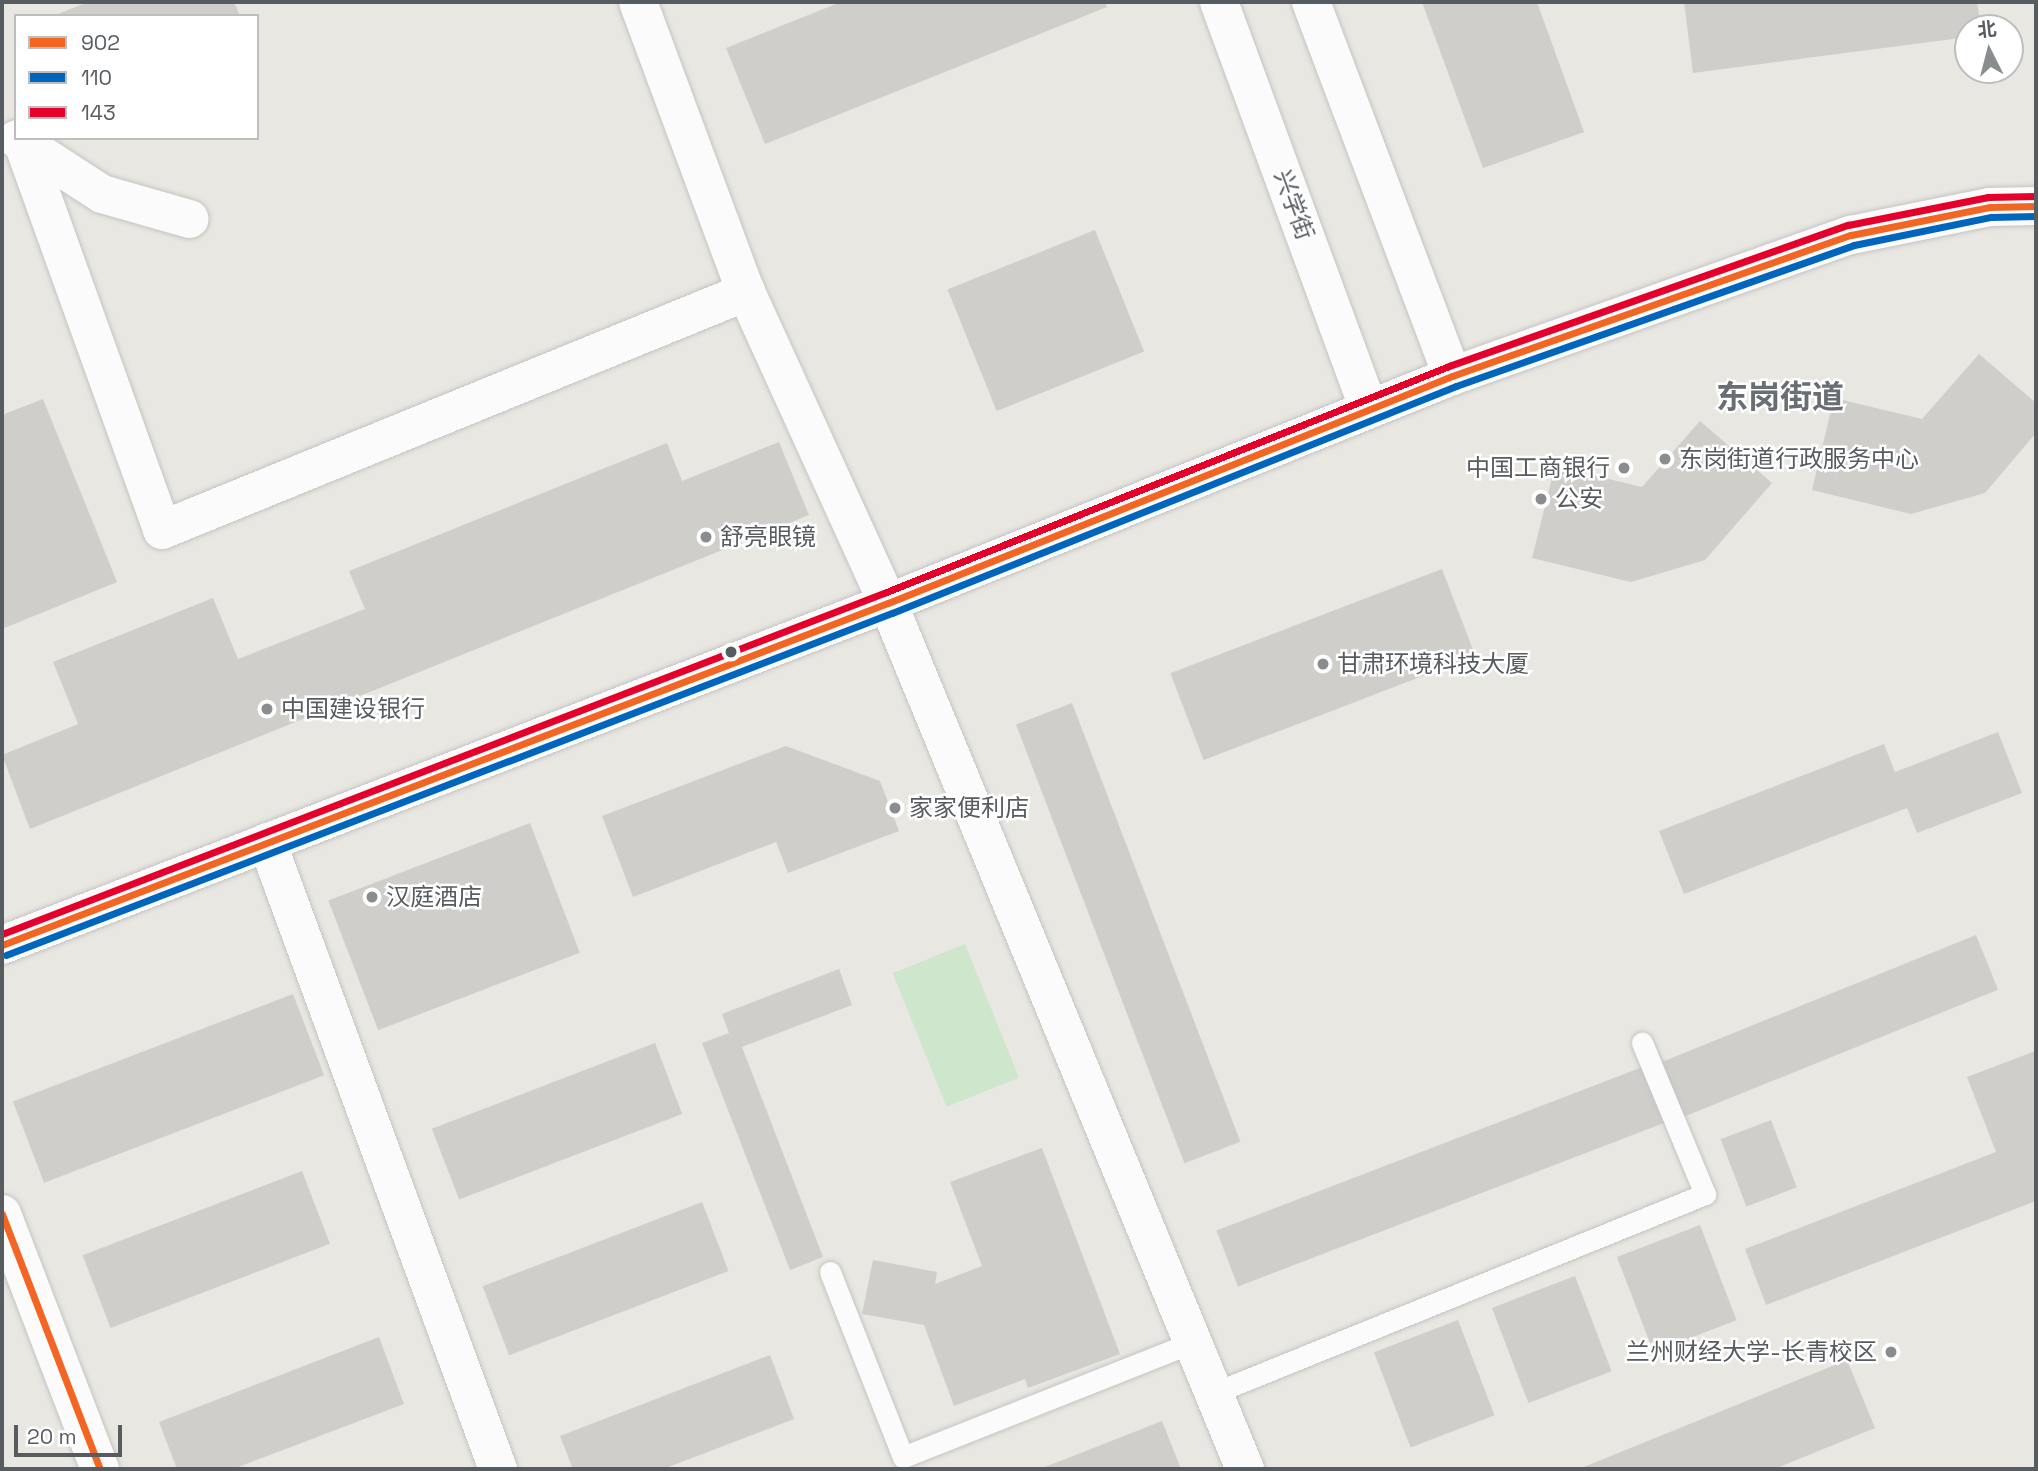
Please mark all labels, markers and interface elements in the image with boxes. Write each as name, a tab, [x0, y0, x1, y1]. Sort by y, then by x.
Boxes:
legend	[14, 14, 259, 140]
north arrow	[1954, 14, 2024, 84]
text: 北	[1976, 16, 1998, 43]
text: 902	[81, 29, 120, 56]
text: 110	[81, 64, 112, 91]
text: 143	[81, 99, 116, 126]
street label: 兴学街	[1268, 166, 1320, 244]
district label: 东岗街道	[1716, 378, 1844, 416]
place label: 东岗街道行政服务中心	[1679, 445, 1919, 473]
marker: 东岗街道行政服务中心	[1657, 451, 1673, 467]
place label: 中国工商银行	[1466, 454, 1610, 482]
marker: 中国工商银行	[1616, 460, 1632, 476]
place label: 公安	[1555, 485, 1603, 513]
marker: 公安	[1533, 491, 1549, 507]
place label: 舒亮眼镜	[720, 523, 816, 551]
marker: 舒亮眼镜	[698, 529, 714, 545]
unlabelled marker	[724, 645, 738, 659]
place label: 甘肃环境科技大厦	[1337, 650, 1529, 678]
marker: 甘肃环境科技大厦	[1315, 656, 1331, 672]
place label: 中国建设银行	[281, 695, 425, 723]
marker: 中国建设银行	[259, 701, 275, 717]
place label: 家家便利店	[909, 794, 1029, 822]
marker: 家家便利店	[887, 800, 903, 816]
place label: 汉庭酒店	[386, 883, 482, 911]
marker: 汉庭酒店	[364, 889, 380, 905]
place label: 兰州财经大学-长青校区	[1626, 1338, 1877, 1366]
marker: 兰州财经大学-长青校区	[1883, 1344, 1899, 1360]
scale bar	[18, 1412, 126, 1456]
text: 20 m	[27, 1423, 77, 1450]

